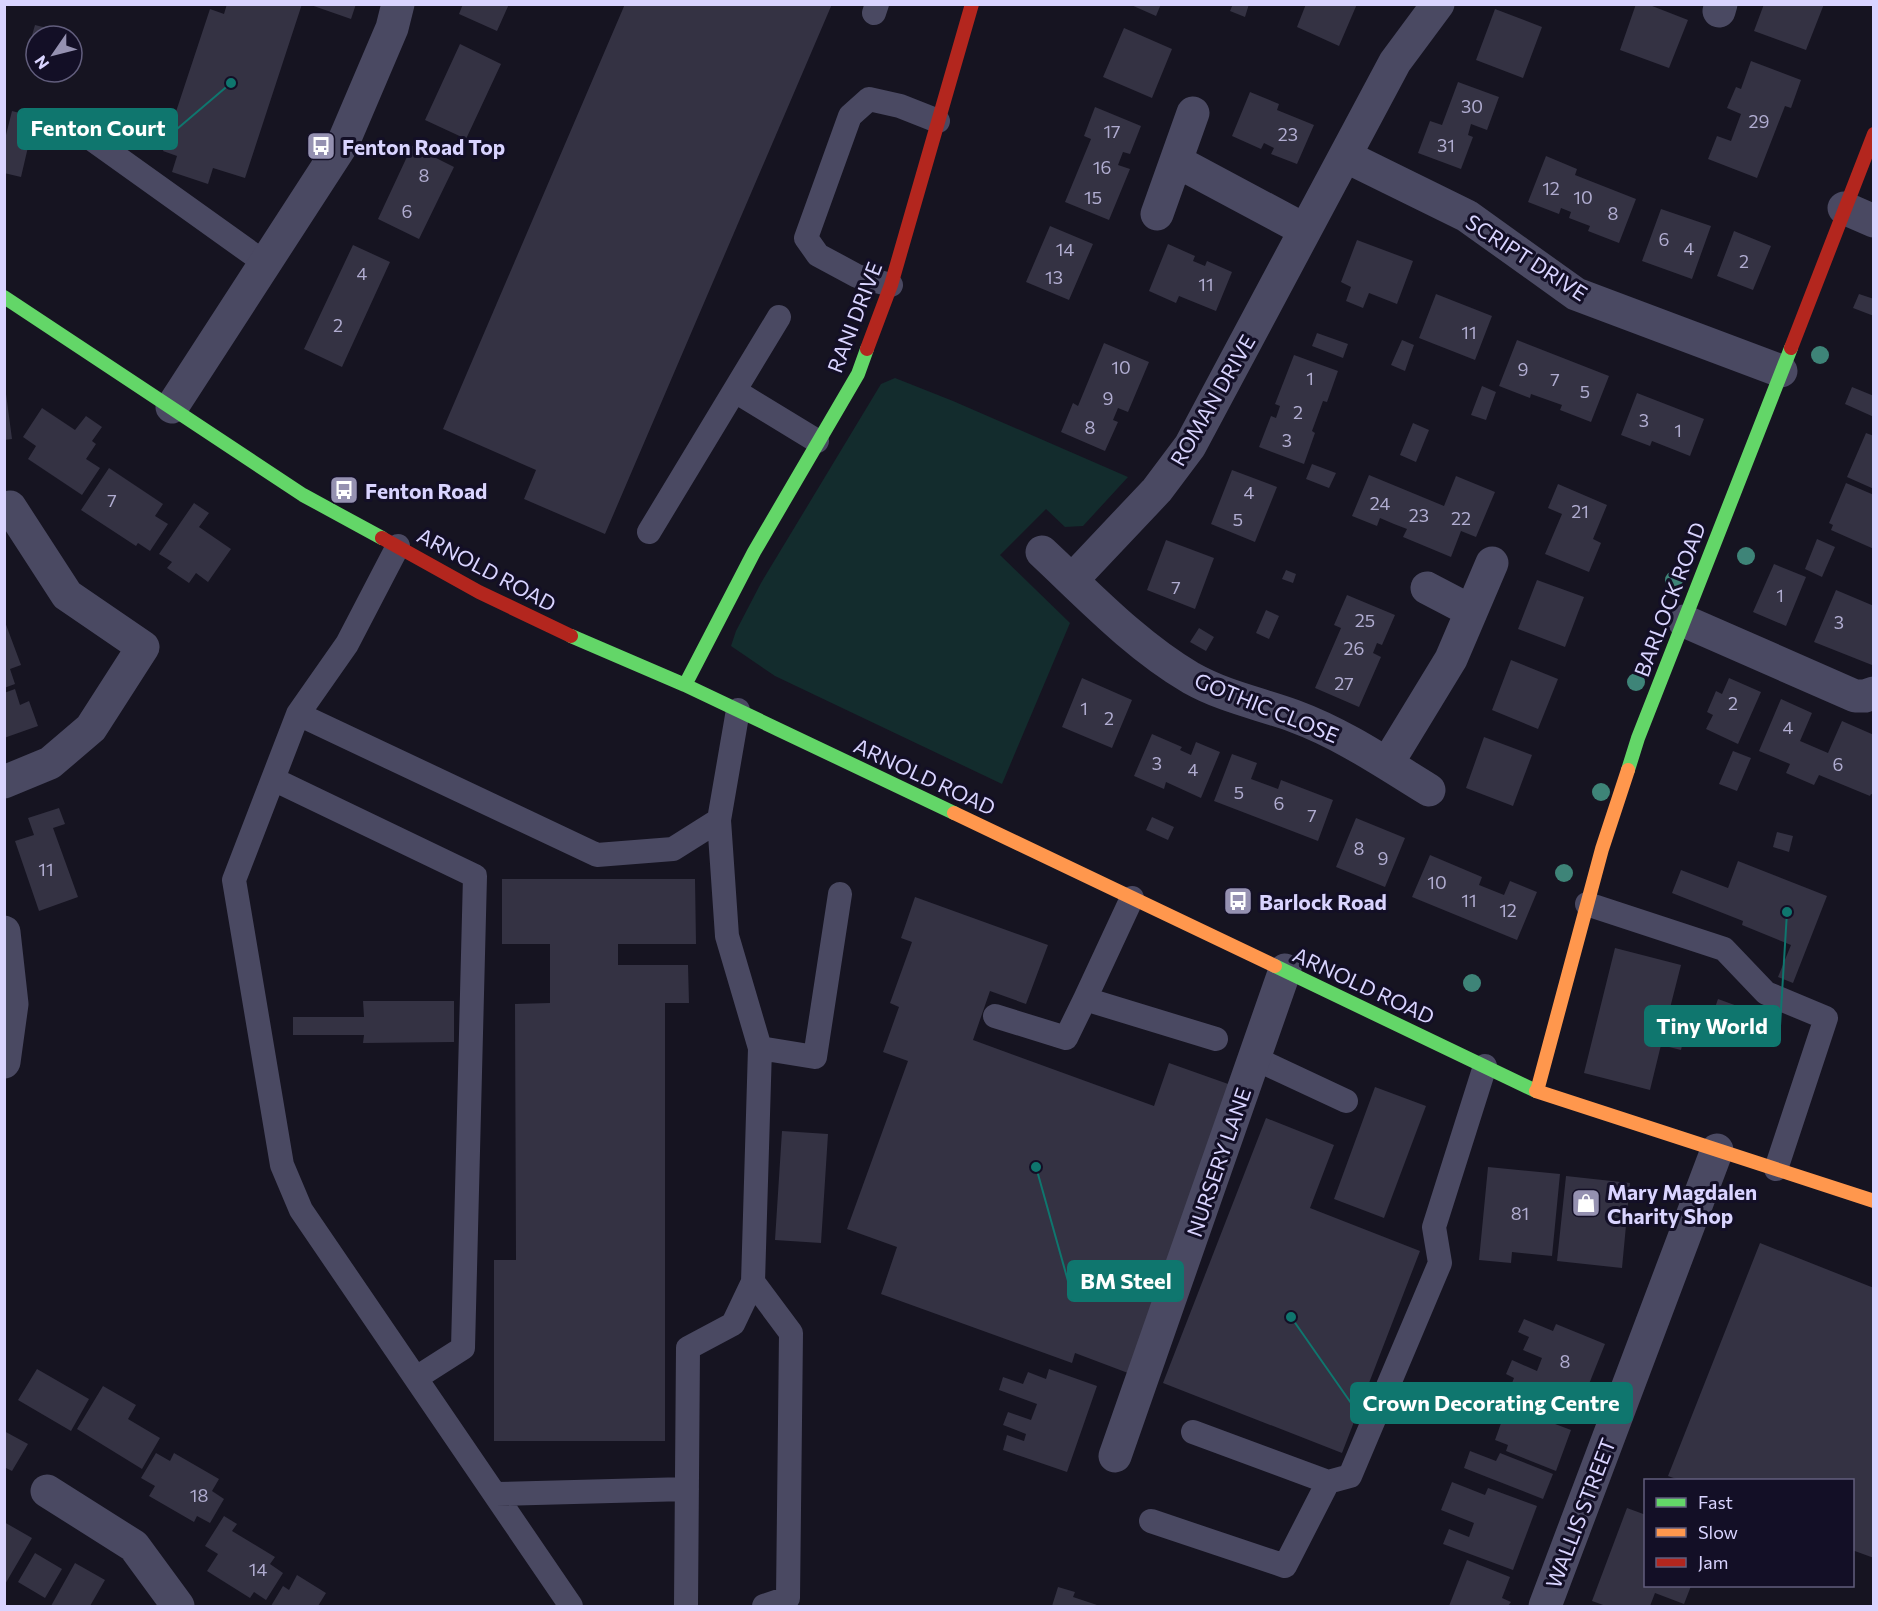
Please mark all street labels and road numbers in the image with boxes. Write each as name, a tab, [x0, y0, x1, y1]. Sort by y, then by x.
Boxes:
street label: SCRIPT DRIVE	[1462, 209, 1592, 305]
street label: RANI DRIVE	[821, 258, 887, 376]
street label: ROMAN DRIVE	[1164, 330, 1260, 470]
street label: BARLOCK ROAD	[1628, 518, 1710, 680]
street label: ARNOLD ROAD	[413, 522, 561, 616]
street label: GOTHIC CLOSE	[1191, 667, 1343, 747]
street label: ARNOLD ROAD	[850, 732, 1000, 820]
street label: ARNOLD ROAD	[1289, 941, 1439, 1029]
street label: NURSERY LANE	[1181, 1084, 1255, 1240]
street label: WALLIS STREET	[1540, 1434, 1620, 1592]

